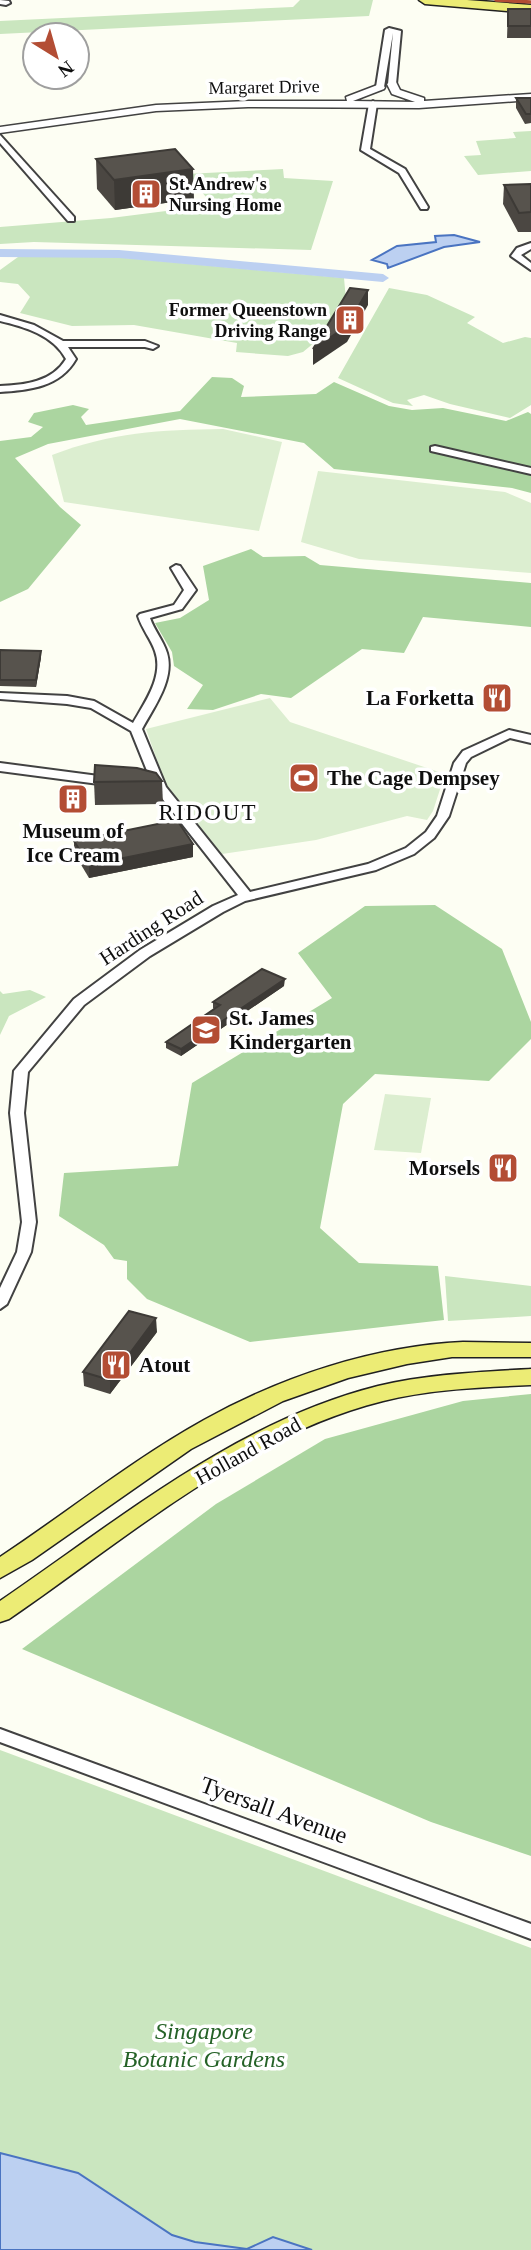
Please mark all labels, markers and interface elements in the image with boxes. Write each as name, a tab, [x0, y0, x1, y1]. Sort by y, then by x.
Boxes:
north arrow	[21, 21, 91, 91]
text: N	[54, 57, 78, 82]
street label: Margaret Drive	[208, 76, 320, 98]
place label: St. Andrew's Nursing Home	[169, 174, 282, 215]
building icon: St. Andrew's Nursing Home	[129, 177, 163, 211]
place label: Former Queenstown Driving Range	[169, 300, 327, 341]
building icon: Former Queenstown Driving Range	[333, 303, 367, 337]
restaurant icon: La Forketta	[480, 681, 514, 715]
place label: La Forketta	[366, 686, 474, 710]
sports icon: The Cage Dempsey	[287, 761, 321, 795]
place label: The Cage Dempsey	[327, 766, 500, 790]
building icon: Museum of Ice Cream	[56, 782, 90, 816]
district label: RIDOUT	[159, 800, 257, 825]
place label: Museum of Ice Cream	[23, 819, 124, 867]
street label: Harding Road	[95, 885, 208, 970]
place label: St. James Kindergarten	[229, 1006, 352, 1054]
school or university icon: St. James Kindergarten	[189, 1013, 223, 1047]
restaurant icon: Morsels	[486, 1151, 520, 1185]
place label: Morsels	[409, 1156, 480, 1180]
restaurant icon: Atout	[99, 1348, 133, 1382]
place label: Atout	[139, 1353, 190, 1377]
street label: Holland Road	[191, 1412, 306, 1490]
street label: Tyersall Avenue	[197, 1771, 351, 1849]
park label: Singapore Botanic Gardens	[123, 2018, 285, 2072]

